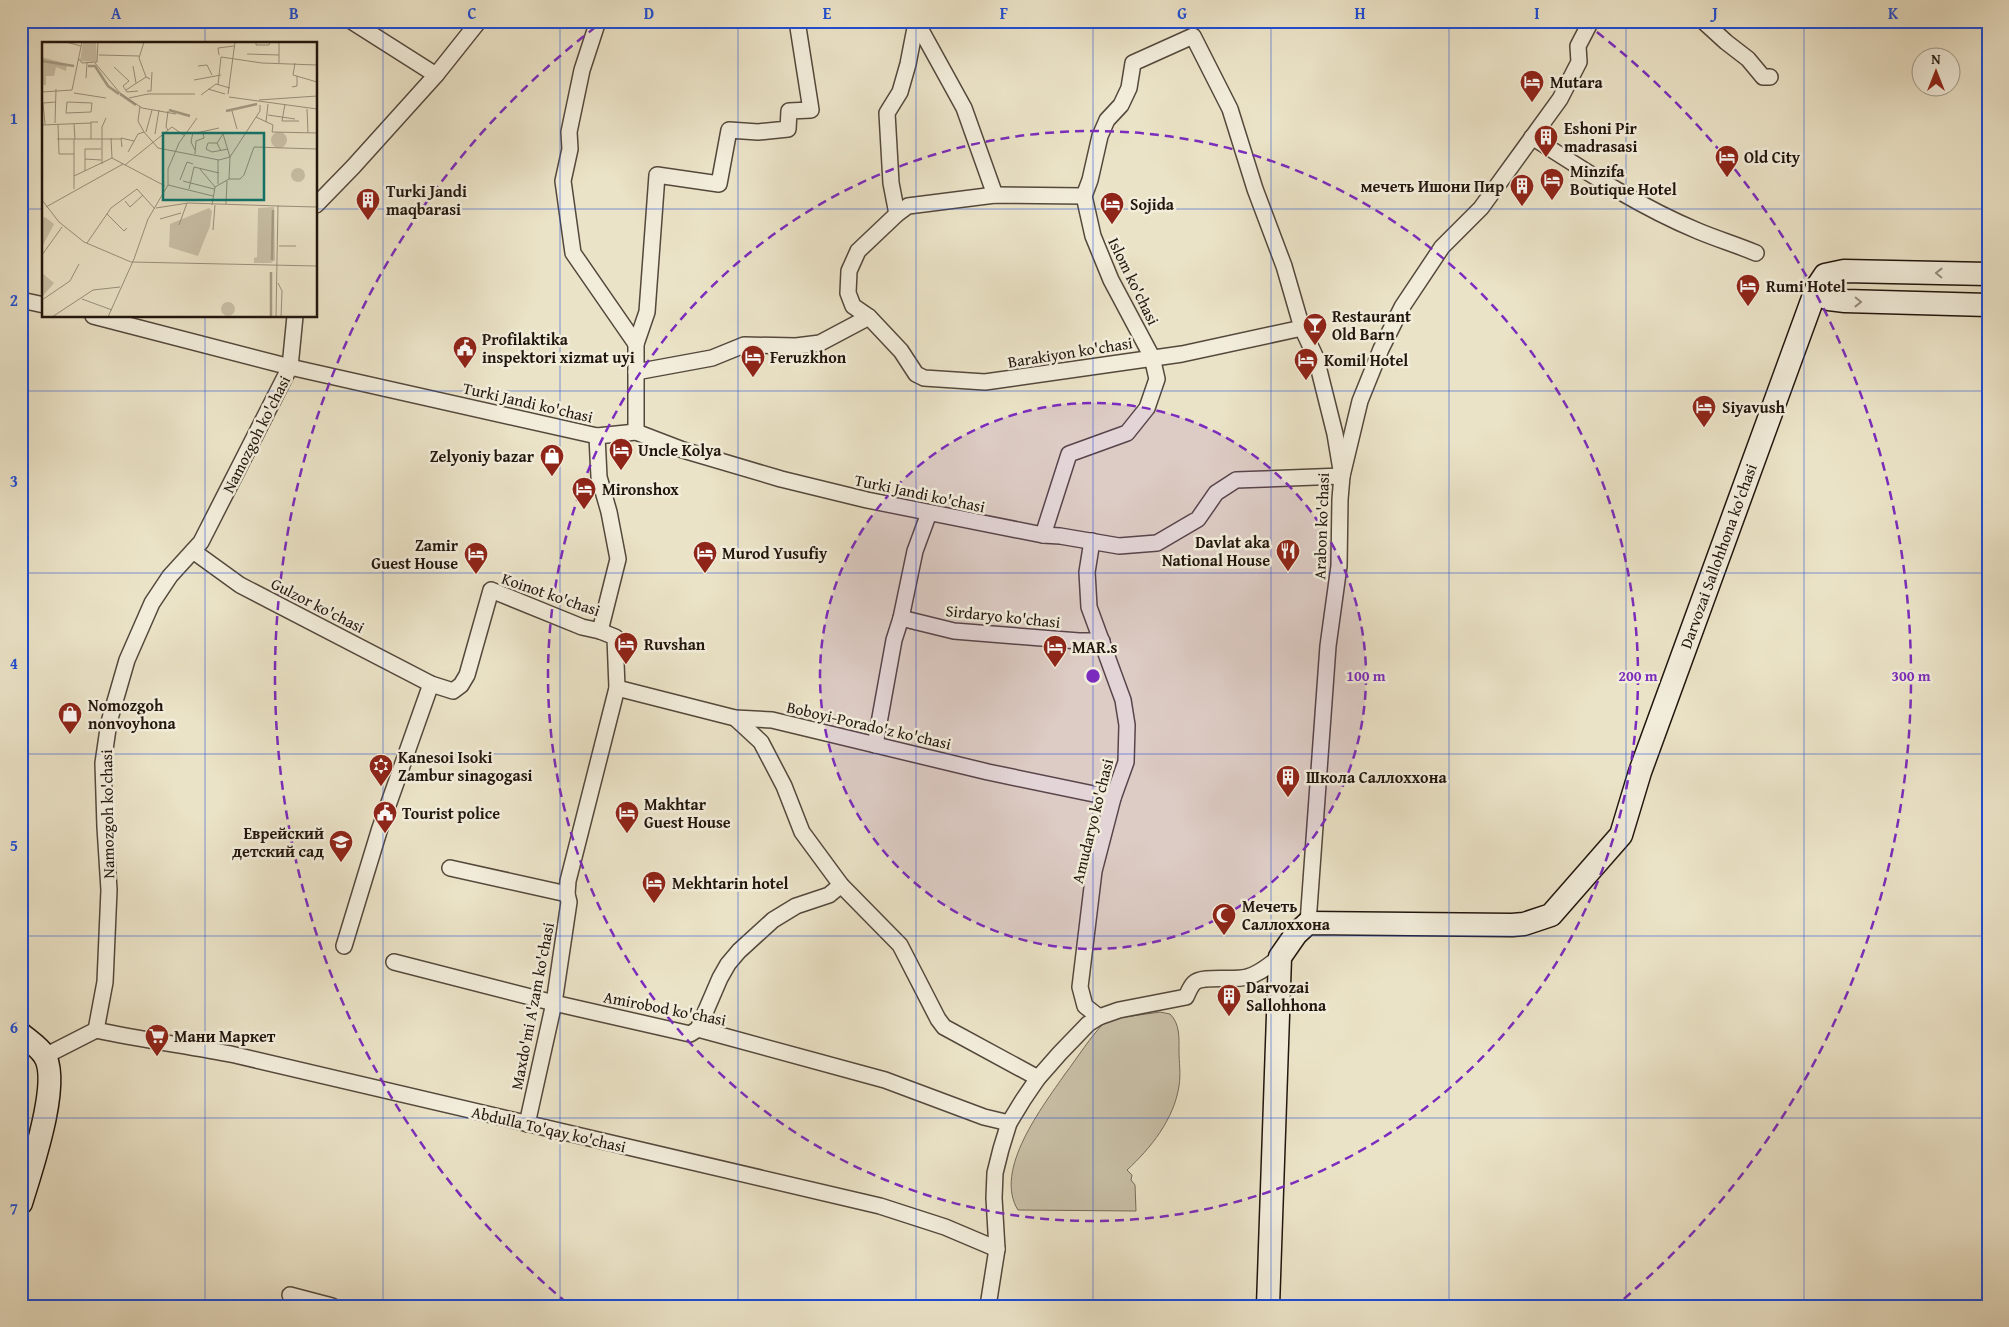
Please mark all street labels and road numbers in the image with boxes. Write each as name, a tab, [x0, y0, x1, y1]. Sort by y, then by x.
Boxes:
street label: Islom ko'chasi	[1102, 233, 1166, 329]
street label: Barakiyon ko'chasi	[1006, 330, 1135, 374]
street label: Namozgoh ko'chasi	[216, 371, 296, 497]
street label: Turki Jandi ko'chasi	[461, 375, 596, 429]
street label: Darvozai Sallohhona ko'chasi	[1673, 460, 1763, 652]
street label: Turki Jandi ko'chasi	[853, 467, 988, 519]
street label: Arabon ko'chasi	[1307, 472, 1335, 580]
street label: Koinot ko'chasi	[499, 566, 604, 622]
street label: Gulzor ko'chasi	[267, 571, 369, 639]
street label: Sirdaryo ko'chasi	[945, 598, 1062, 634]
street label: Boboyi-Porado'z ko'chasi	[784, 694, 954, 756]
street label: Namozgoh ko'chasi	[94, 749, 120, 879]
street label: Amudaryo ko'chasi	[1065, 756, 1119, 886]
street label: Maxdo'mi A'zam ko'chasi	[504, 920, 560, 1092]
street label: Amirobod ko'chasi	[602, 984, 729, 1032]
street label: Abdulla To'qay ko'chasi	[469, 1100, 629, 1159]

